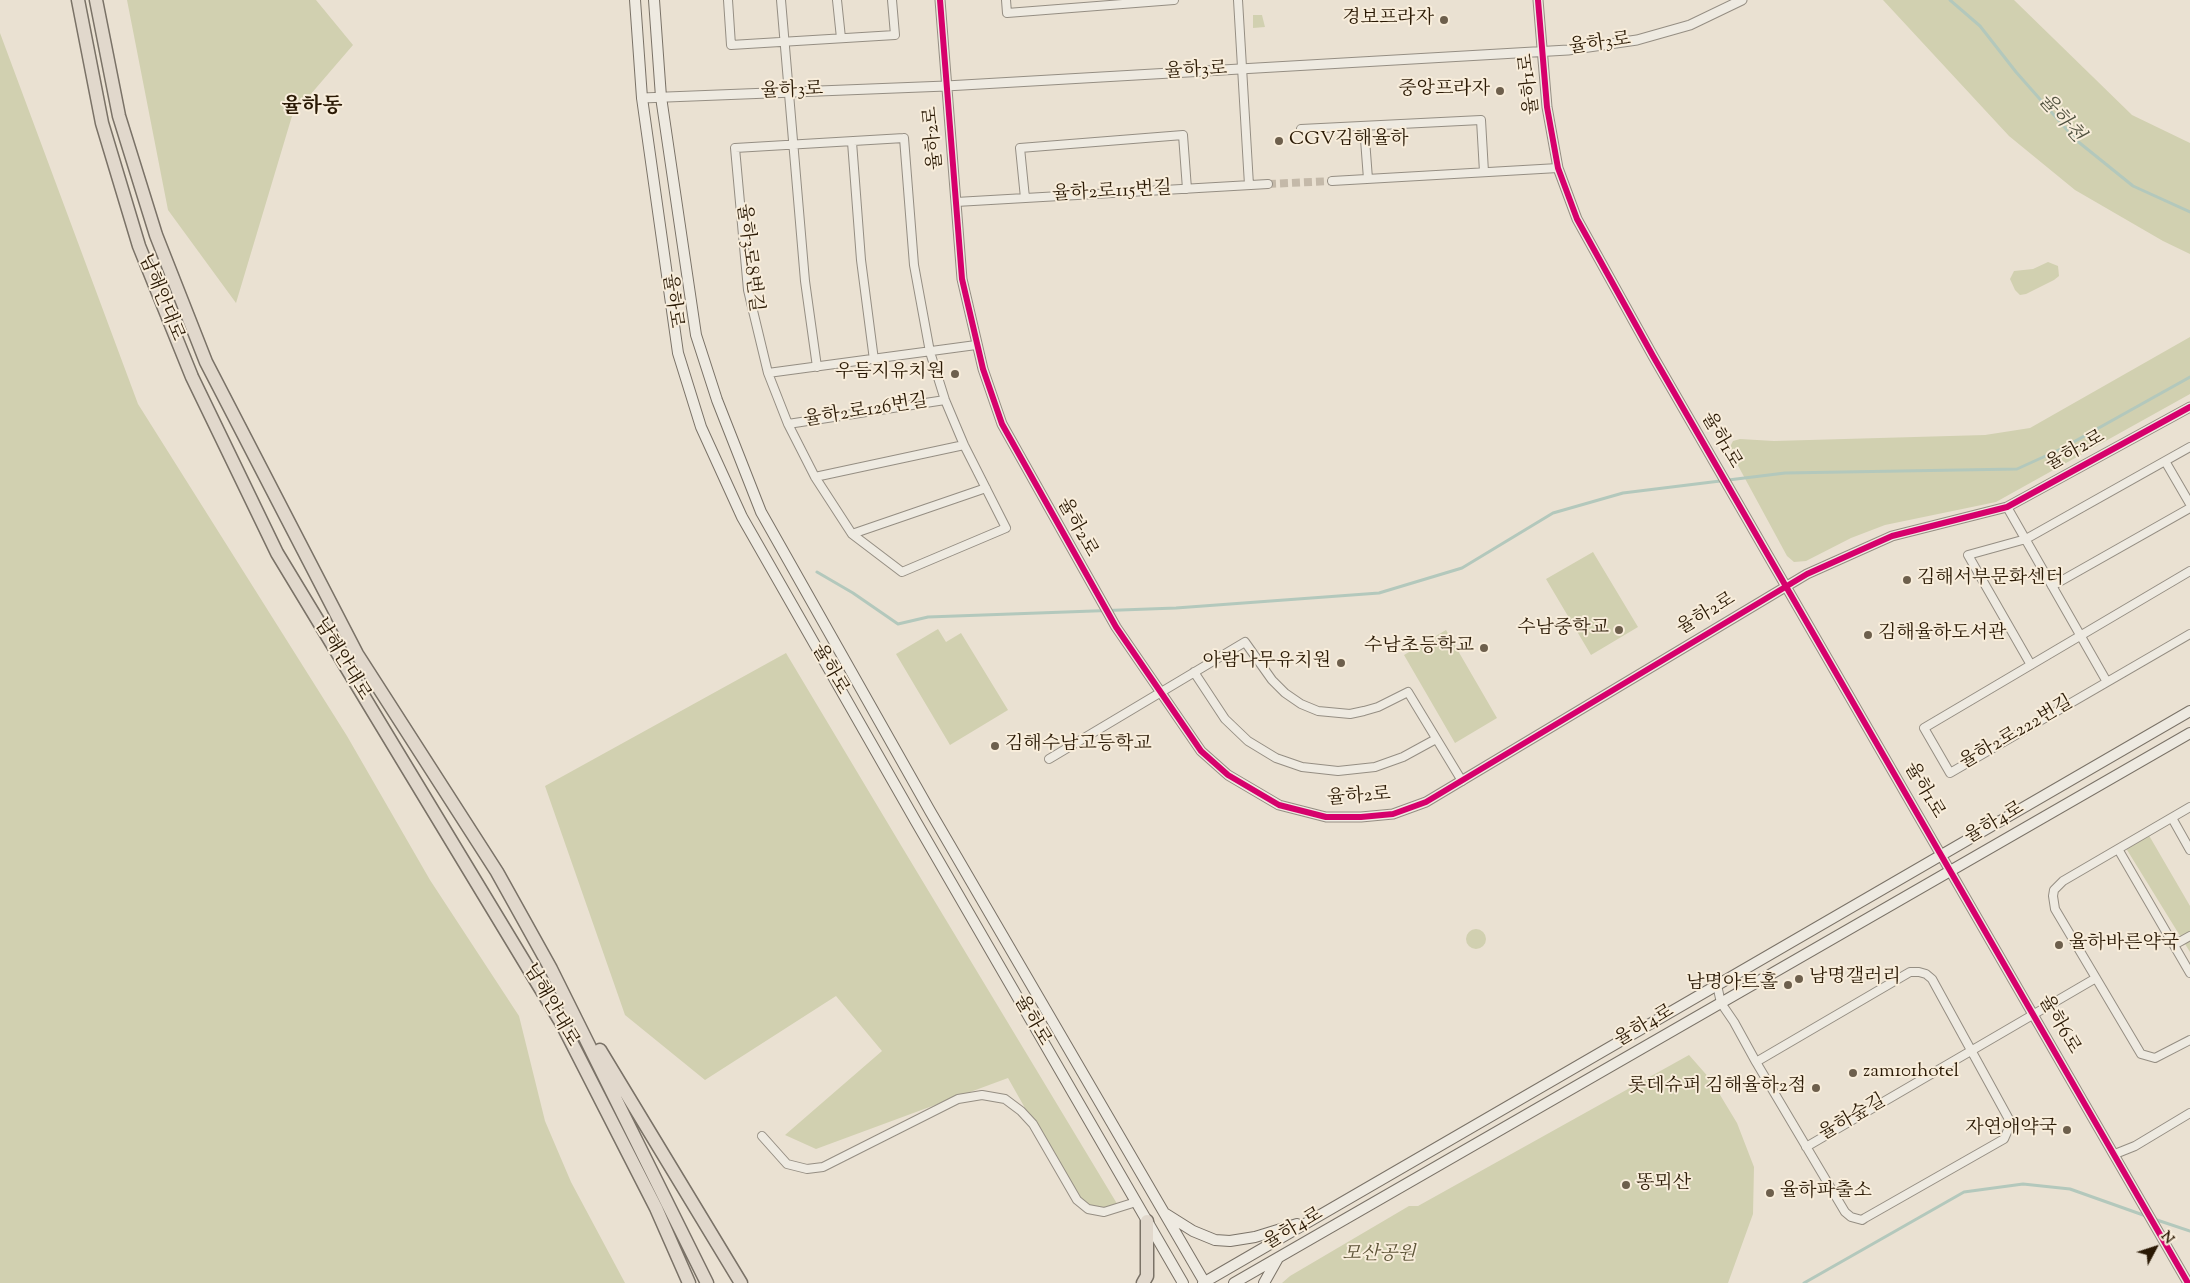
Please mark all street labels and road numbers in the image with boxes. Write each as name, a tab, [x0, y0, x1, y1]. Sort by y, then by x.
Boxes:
street label: 율하3로	[1567, 29, 1633, 61]
street label: 율하1로	[1516, 52, 1546, 116]
street label: 율하3로	[1164, 59, 1228, 85]
street label: 율하3로	[760, 80, 824, 104]
street label: 율하2로	[921, 105, 949, 171]
street label: 율하2로115번길	[1051, 178, 1173, 208]
street label: 율하3로8번길	[730, 203, 766, 313]
street label: 남해안대로	[132, 251, 188, 345]
street label: 율하로	[656, 272, 686, 330]
street label: 율하2로126번길	[802, 391, 930, 433]
street label: 율하1로	[1695, 409, 1745, 473]
street label: 율하2로	[2043, 427, 2109, 477]
street label: 율하2로	[1051, 495, 1101, 561]
street label: 율하2로	[1674, 589, 1740, 641]
street label: 남해안대로	[308, 615, 374, 705]
street label: 율하로	[805, 640, 853, 700]
street label: 율하2로222번길	[1956, 692, 2078, 776]
street label: 율하1로	[1898, 759, 1948, 823]
street label: 율하2로	[1326, 784, 1392, 812]
street label: 율하4로	[1961, 798, 2029, 850]
street label: 남해안대로	[517, 961, 583, 1051]
street label: 율하로	[1007, 991, 1055, 1051]
street label: 율하6로	[2032, 991, 2084, 1059]
street label: 율하4로	[1611, 1001, 1679, 1053]
street label: 율하숲길	[1816, 1091, 1890, 1147]
street label: 율하4로	[1260, 1204, 1328, 1256]

